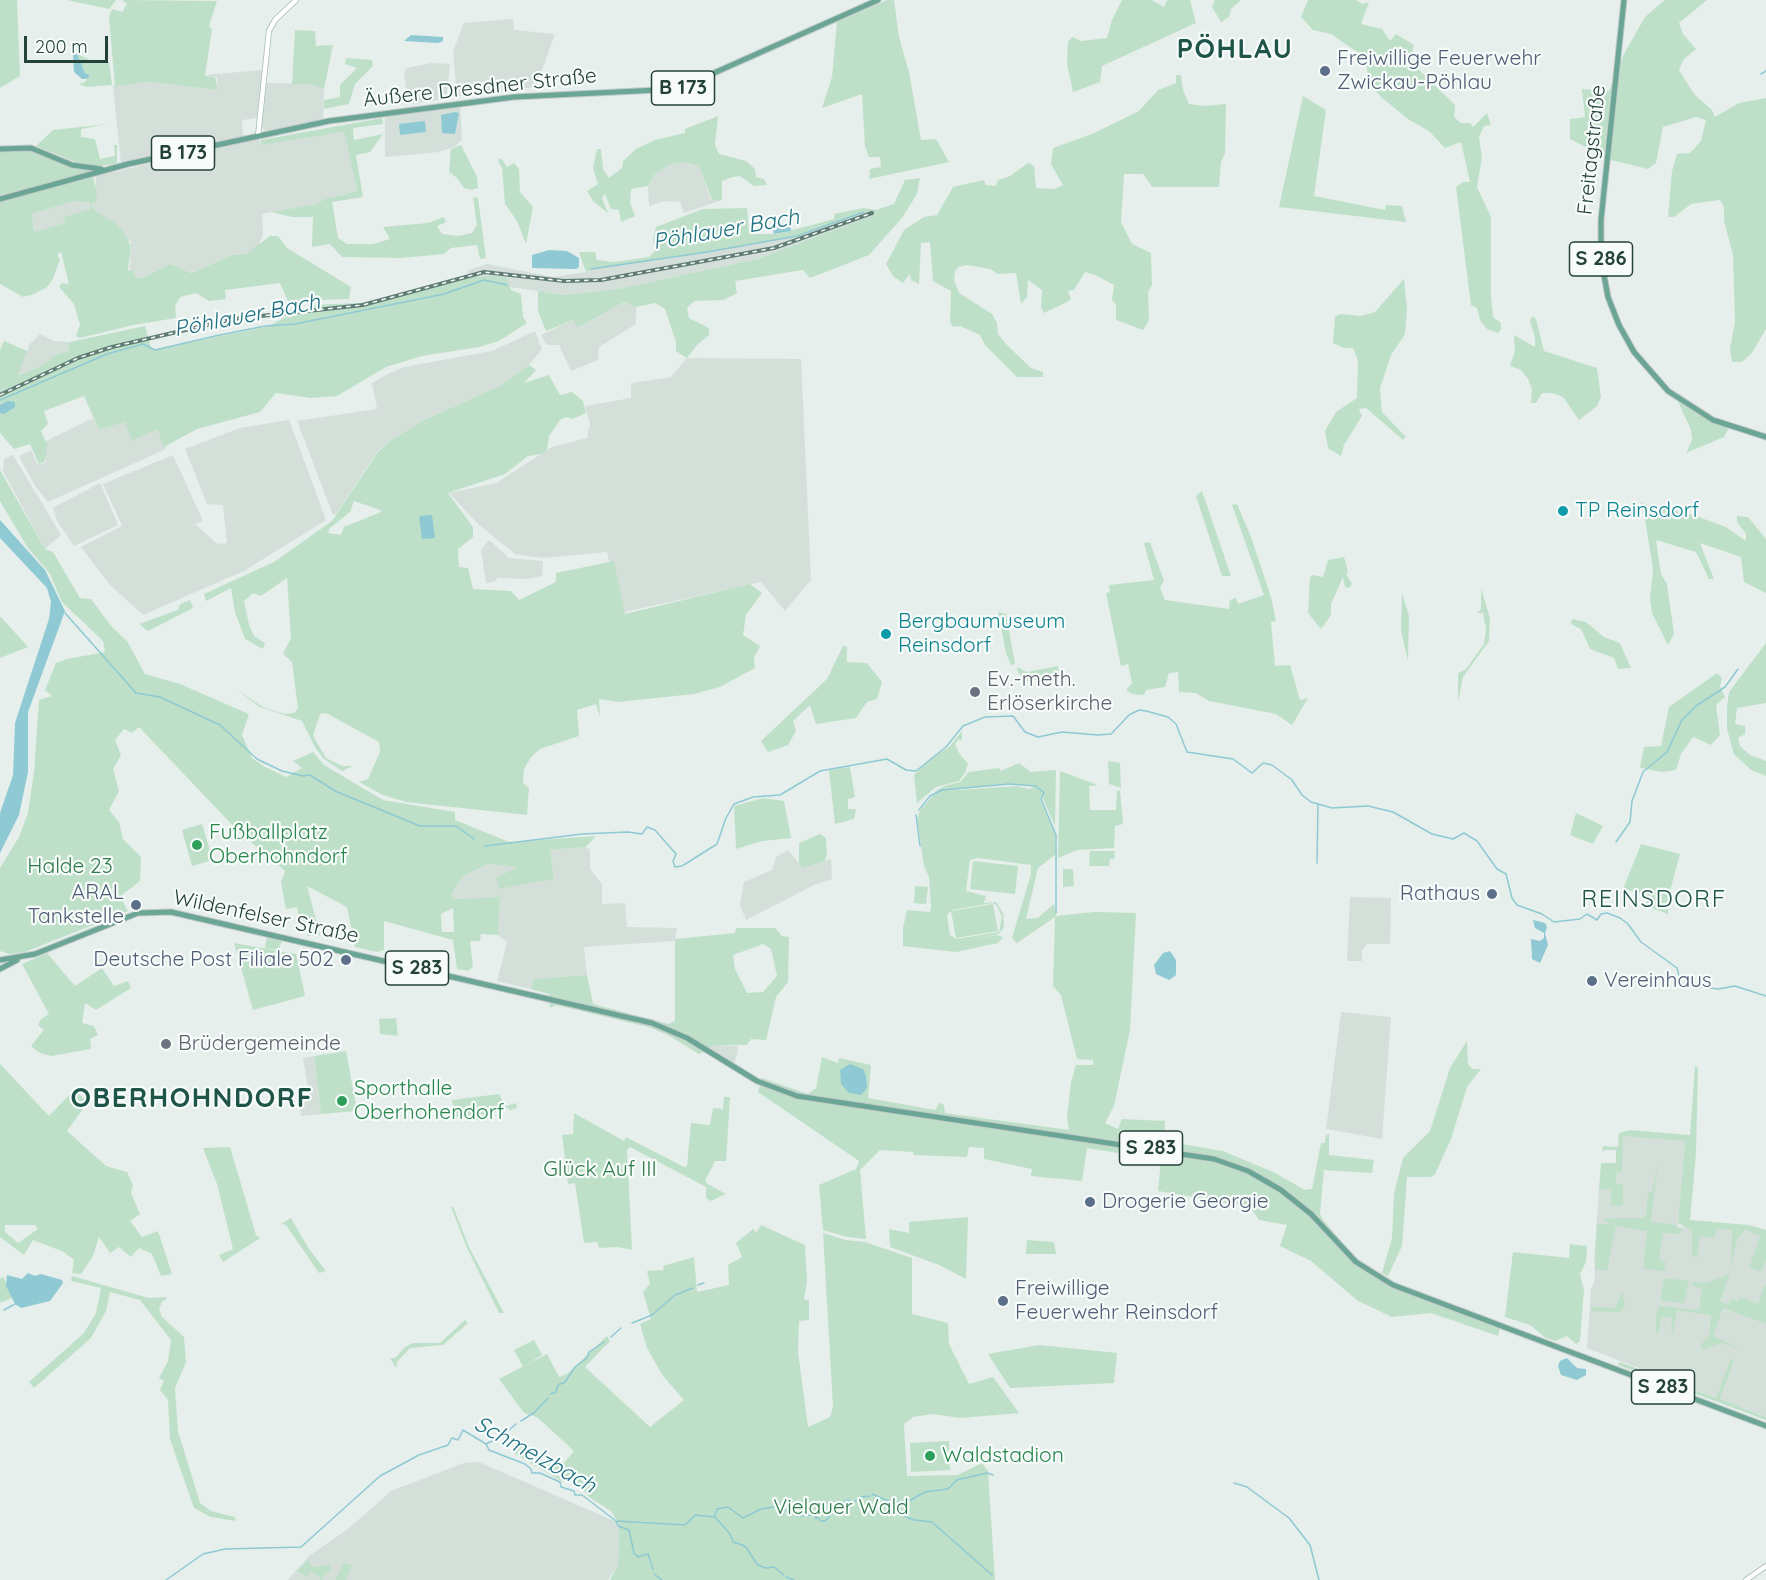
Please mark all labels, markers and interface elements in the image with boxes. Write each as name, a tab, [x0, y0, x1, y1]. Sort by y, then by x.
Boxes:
scale bar	[27, 24, 111, 62]
district label: PÖHLAU	[1177, 34, 1293, 66]
text: 200 m	[35, 35, 88, 58]
place label: Freiwillige Feuerwehr Zwickau-Pöhlau	[1337, 46, 1541, 96]
street label: Äußere Dresdner Straße	[362, 63, 598, 113]
marker: Freiwillige Feuerwehr Zwickau-Pöhlau	[1318, 64, 1332, 78]
road number: B 173	[652, 71, 714, 105]
street label: Freitagstraße	[1573, 84, 1611, 216]
road number: B 173	[152, 136, 214, 170]
water label: Pöhlauer Bach	[651, 204, 801, 256]
road number: S 286	[1570, 242, 1632, 276]
water label: Pöhlauer Bach	[172, 289, 322, 343]
place label: TP Reinsdorf	[1575, 498, 1699, 524]
marker: TP Reinsdorf	[1556, 504, 1570, 518]
place label: Bergbaumuseum Reinsdorf	[898, 609, 1065, 659]
marker: Bergbaumuseum Reinsdorf	[879, 627, 893, 641]
place label: Ev.-meth. Erlöserkirche	[987, 667, 1112, 717]
marker: Ev.-meth. Erlöserkirche	[968, 685, 982, 699]
place label: Fußballplatz Oberhohndorf	[209, 820, 347, 870]
marker: Fußballplatz Oberhohndorf	[190, 838, 204, 852]
park label: Halde 23	[27, 854, 113, 880]
place label: ARAL Tankstelle	[27, 880, 124, 930]
place label: Rathaus	[1400, 881, 1480, 907]
street label: Wildenfelser Straße	[171, 885, 361, 949]
district label: REINSDORF	[1581, 886, 1727, 914]
marker: Rathaus	[1485, 887, 1499, 901]
marker: ARAL Tankstelle	[129, 898, 143, 912]
place label: Deutsche Post Filiale 502	[93, 947, 334, 973]
road number: S 283	[386, 951, 448, 985]
marker: Deutsche Post Filiale 502	[339, 953, 353, 967]
place label: Vereinhaus	[1604, 968, 1712, 994]
marker: Vereinhaus	[1585, 974, 1599, 988]
place label: Brüdergemeinde	[178, 1031, 341, 1057]
marker: Brüdergemeinde	[159, 1037, 173, 1051]
place label: Sporthalle Oberhohendorf	[354, 1076, 504, 1126]
district label: OBERHOHNDORF	[71, 1083, 313, 1115]
marker: Sporthalle Oberhohendorf	[335, 1094, 349, 1108]
road number: S 283	[1120, 1131, 1182, 1165]
park label: Glück Auf III	[543, 1157, 657, 1183]
place label: Drogerie Georgie	[1102, 1189, 1269, 1215]
marker: Drogerie Georgie	[1083, 1195, 1097, 1209]
place label: Freiwillige Feuerwehr Reinsdorf	[1015, 1276, 1218, 1326]
marker: Freiwillige Feuerwehr Reinsdorf	[996, 1294, 1010, 1308]
road number: S 283	[1632, 1370, 1694, 1404]
water label: Schmelzbach	[470, 1411, 600, 1499]
place label: Waldstadion	[942, 1443, 1064, 1469]
marker: Waldstadion	[923, 1449, 937, 1463]
park label: Vielauer Wald	[773, 1495, 909, 1521]

